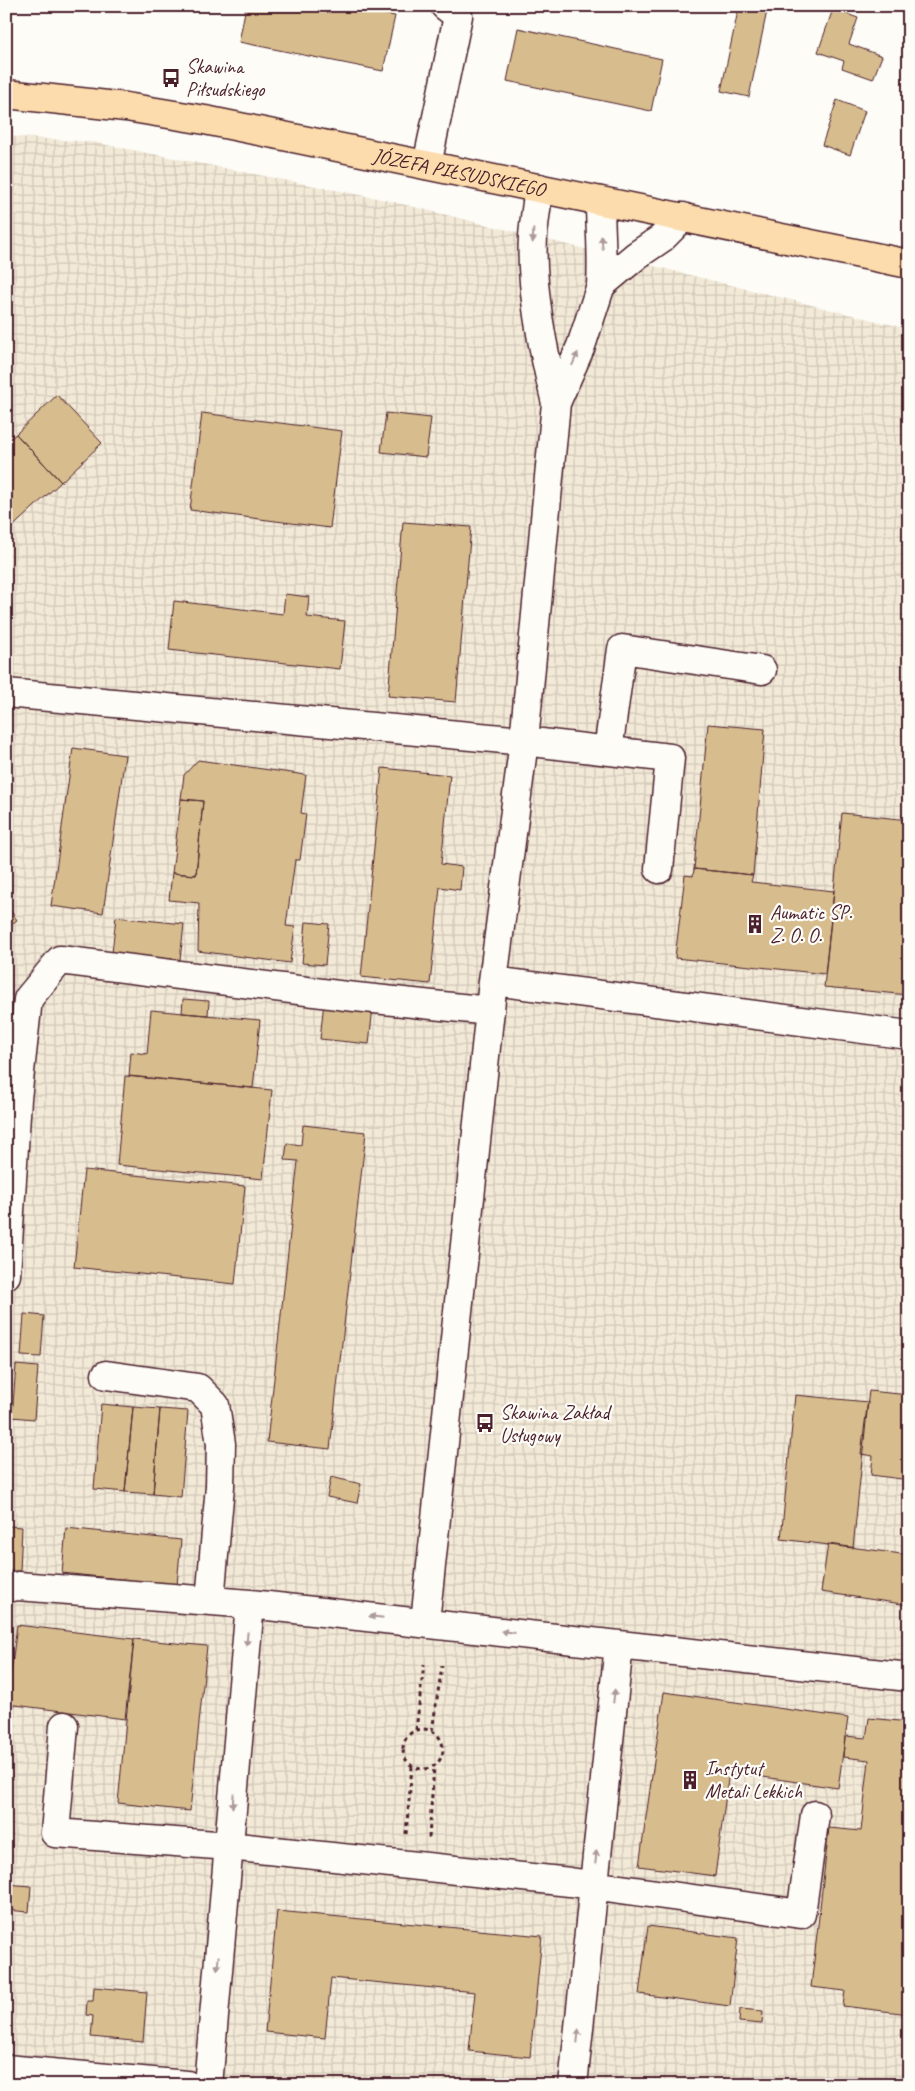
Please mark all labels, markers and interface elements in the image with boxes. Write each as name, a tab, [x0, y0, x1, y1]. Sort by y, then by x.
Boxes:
place label: Skawina Piłsudskiego	[186, 54, 265, 102]
bus stop icon: Skawina Piłsudskiego	[160, 67, 182, 89]
street label: JÓZEFA PIŁSUDSKIEGO	[370, 142, 549, 202]
one-way arrow	[529, 229, 537, 245]
one-way arrow	[598, 234, 606, 250]
one-way arrow	[572, 352, 580, 366]
place label: Aumatic SP. Z. O. O.	[770, 900, 852, 948]
building icon: Aumatic SP. Z. O. O.	[744, 913, 766, 935]
place label: Skawina Zakład Usługowy	[500, 1400, 612, 1448]
bus stop icon: Skawina Zakład Usługowy	[474, 1412, 496, 1434]
one-way arrow	[368, 1613, 384, 1621]
one-way arrow	[500, 1628, 516, 1636]
one-way arrow	[243, 1632, 251, 1648]
one-way arrow	[610, 1687, 618, 1703]
place label: Instytut Metali Lekkich	[705, 1756, 803, 1804]
building icon: Instytut Metali Lekkich	[679, 1769, 701, 1791]
one-way arrow	[229, 1794, 237, 1810]
one-way arrow	[592, 1849, 600, 1865]
one-way arrow	[214, 1955, 222, 1971]
one-way arrow	[574, 2028, 582, 2044]

